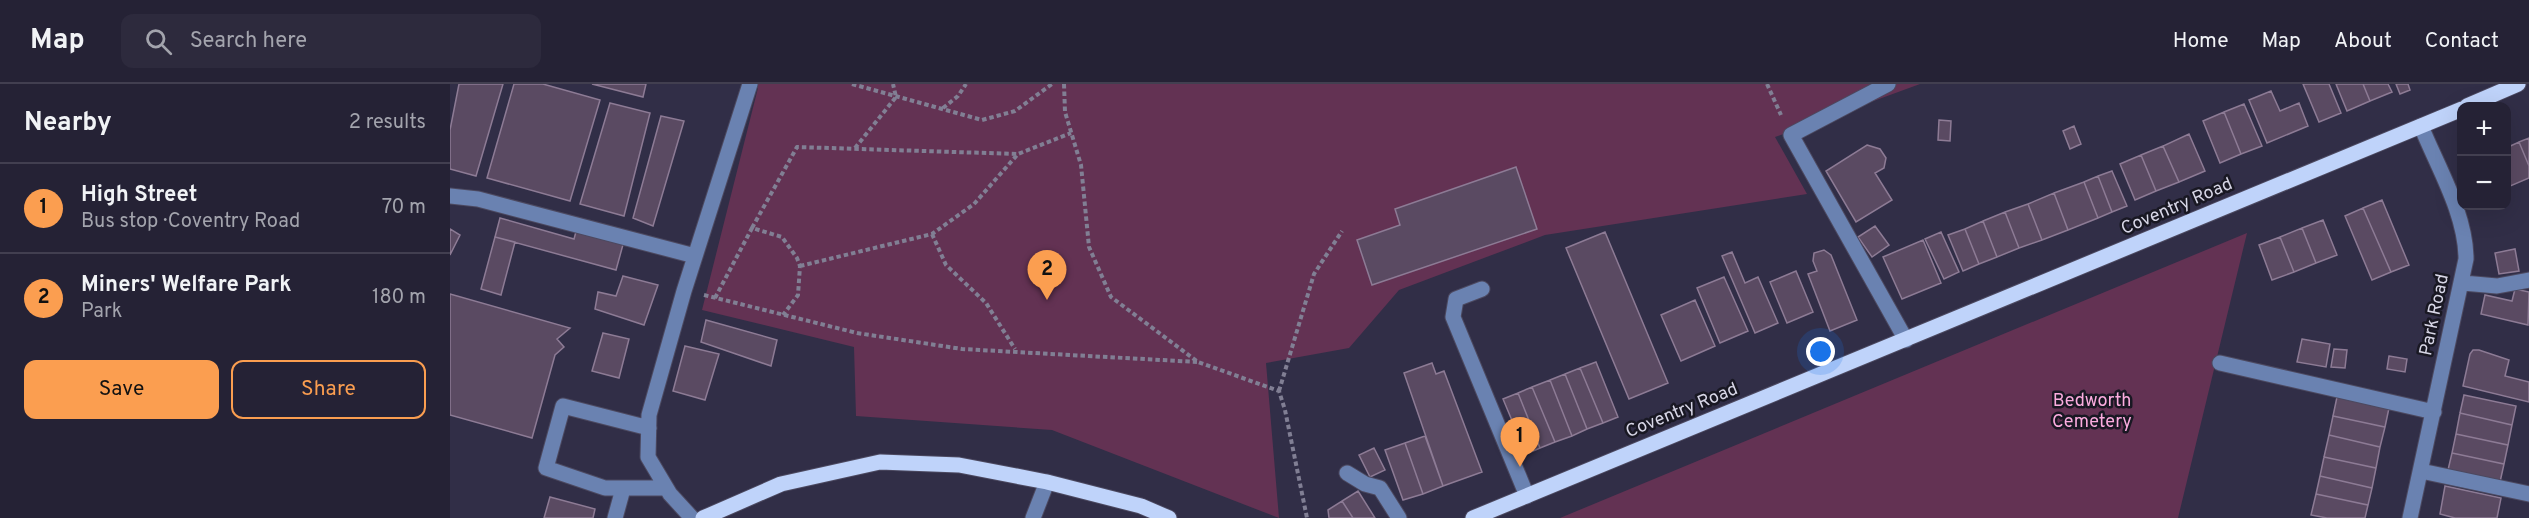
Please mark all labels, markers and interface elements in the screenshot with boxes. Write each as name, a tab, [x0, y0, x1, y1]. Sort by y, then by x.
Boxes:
search box	[121, 14, 541, 68]
text: Map	[30, 23, 85, 59]
icon: search	[142, 25, 175, 58]
text: Search here	[190, 28, 307, 55]
text: Home	[2173, 28, 2229, 55]
text: Map	[2262, 28, 2301, 55]
text: About	[2334, 28, 2392, 55]
text: Contact	[2425, 28, 2499, 55]
map controls	[2457, 102, 2511, 210]
button: +	[2457, 102, 2511, 156]
text: Nearby	[24, 107, 112, 140]
text: 2 results	[349, 110, 426, 136]
button: −	[2457, 156, 2511, 210]
street label: Coventry Road	[2118, 173, 2236, 241]
text: High Street	[81, 182, 197, 209]
text: 1	[40, 195, 48, 221]
text: 70 m	[382, 195, 426, 221]
text: Bus stop · Coventry Road	[81, 209, 300, 235]
pin: 2	[1028, 250, 1066, 300]
text: Miners' Welfare Park	[81, 272, 291, 299]
street label: Park Road	[2415, 272, 2455, 358]
text: 2	[37, 285, 50, 311]
text: 180 m	[372, 285, 426, 311]
text: Park	[81, 299, 122, 325]
your location	[1806, 337, 1835, 366]
button: Save	[24, 360, 219, 419]
button: Share	[231, 360, 426, 419]
street label: Coventry Road	[1622, 378, 1742, 444]
park label: Bedworth Cemetery	[2052, 390, 2132, 434]
pin: 1	[1500, 418, 1540, 467]

